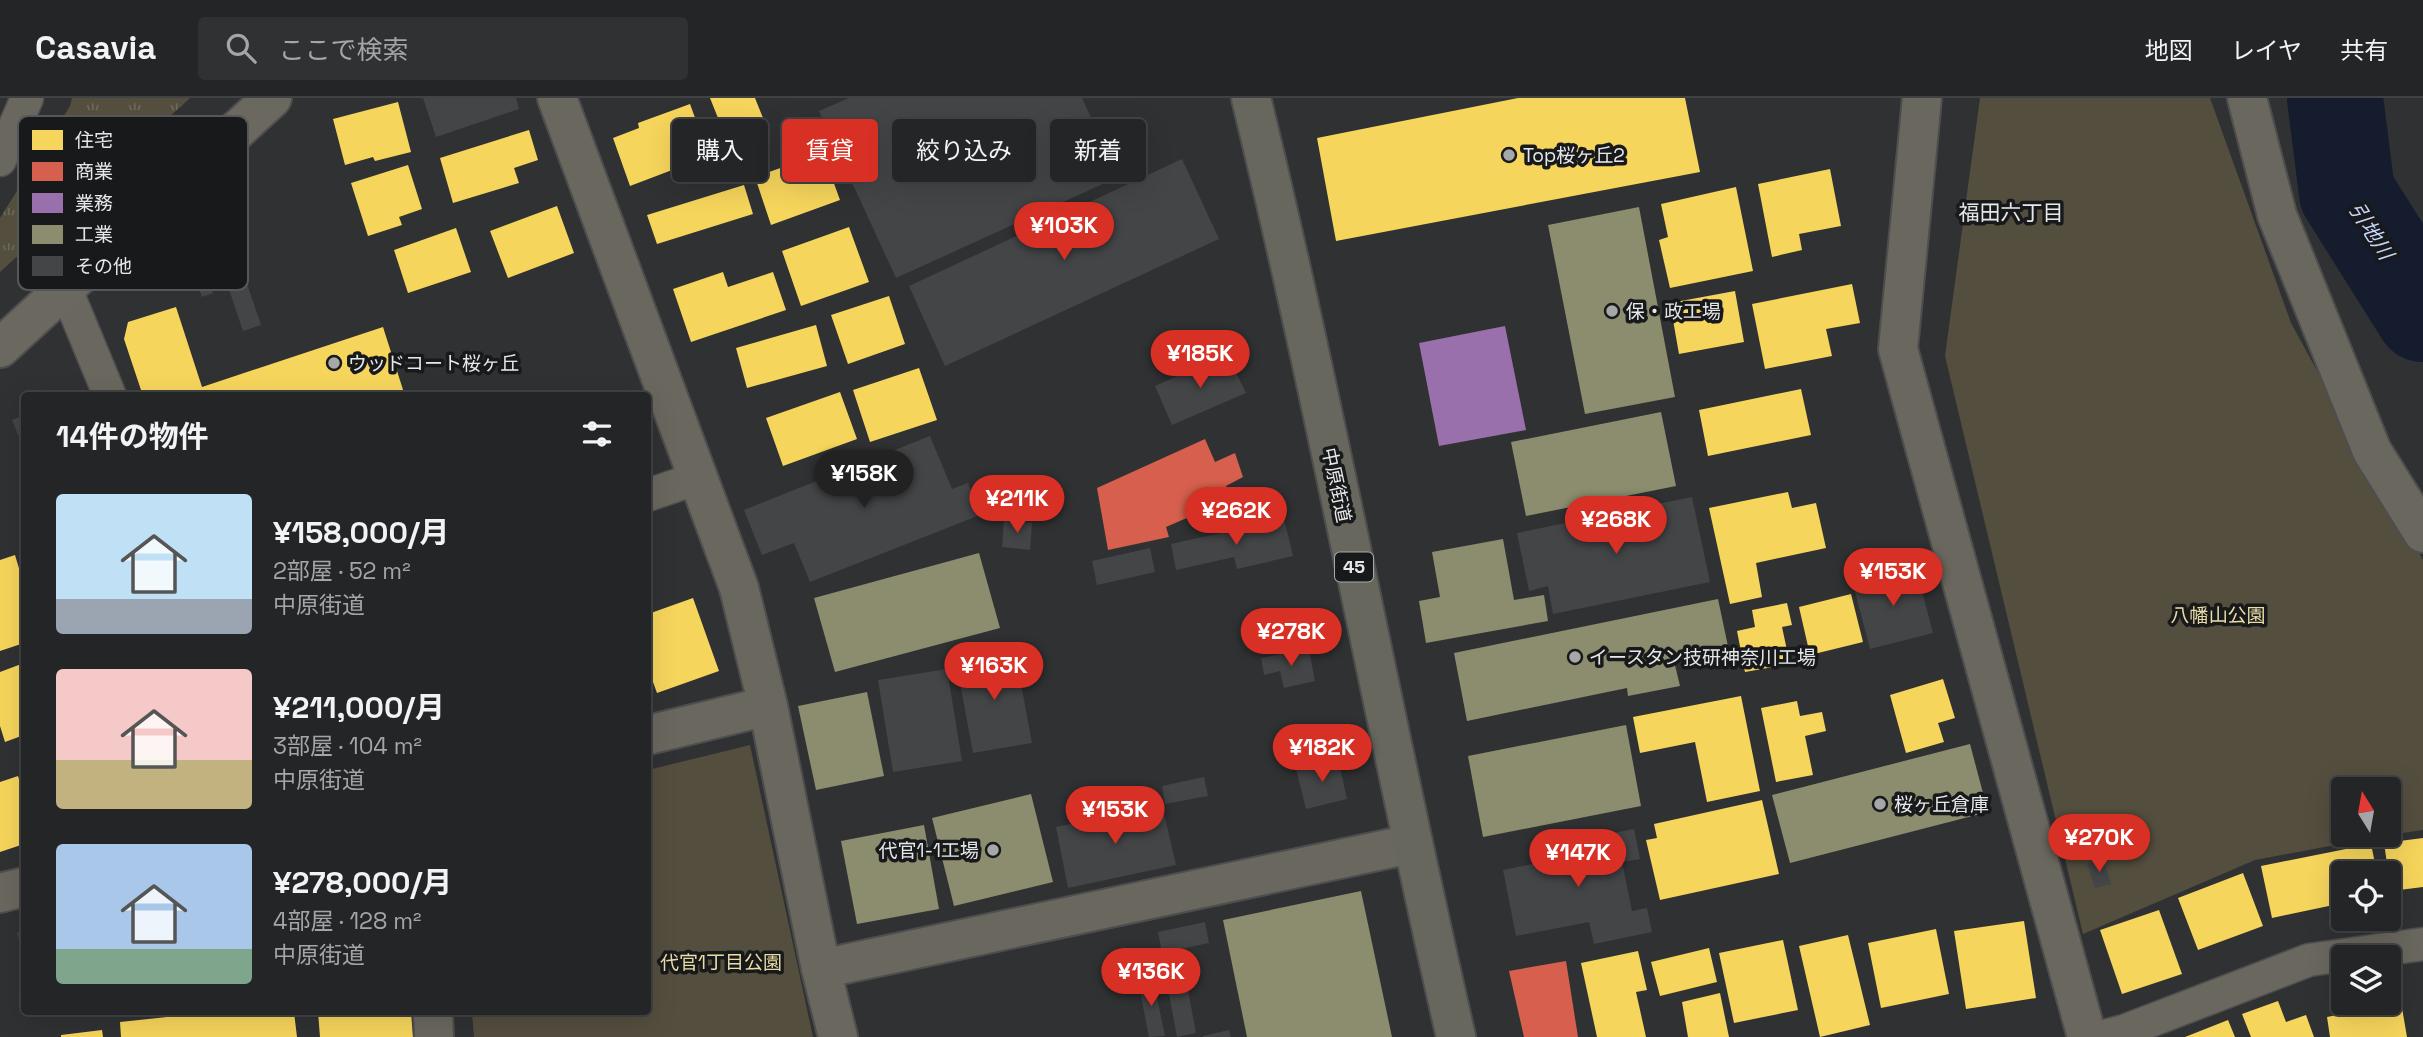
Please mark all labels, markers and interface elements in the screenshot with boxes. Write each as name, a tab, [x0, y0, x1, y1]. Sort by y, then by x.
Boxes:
search box	[198, 17, 688, 80]
text: Casavia	[35, 27, 156, 69]
icon: search	[222, 29, 260, 67]
text: ここで検索	[278, 33, 408, 67]
text: 地図	[2145, 35, 2193, 66]
text: レイヤ	[2231, 35, 2302, 66]
text: 共有	[2340, 35, 2388, 66]
legend	[18, 116, 248, 290]
chip: 購入	[672, 119, 768, 182]
chip: 賃貸	[782, 119, 878, 182]
chip: 絞り込み	[892, 119, 1036, 182]
chip: 新着	[1050, 119, 1146, 182]
text: 住宅	[75, 128, 113, 153]
place label: Top桜ヶ丘2	[1523, 143, 1625, 168]
marker: Top桜ヶ丘2	[1501, 147, 1517, 163]
text: 商業	[75, 159, 113, 184]
text: 業務	[75, 191, 113, 216]
water label: 引地川	[2343, 197, 2401, 266]
district label: 福田六丁目	[1959, 199, 2064, 226]
pin: ¥103K	[1015, 202, 1113, 262]
text: ¥103K	[1030, 210, 1098, 240]
text: 工業	[75, 222, 113, 247]
text: その他	[75, 254, 132, 279]
place label: 保・政工場	[1626, 299, 1721, 324]
marker: 保・政工場	[1604, 303, 1620, 319]
pin: ¥185K	[1151, 330, 1249, 390]
text: ¥185K	[1167, 338, 1233, 368]
place label: ウッドコート桜ヶ丘	[348, 351, 519, 376]
marker: ウッドコート桜ヶ丘	[326, 355, 342, 371]
icon: filters	[578, 415, 616, 453]
text: 14件の物件	[56, 417, 209, 456]
street label: 中原街道	[1316, 445, 1357, 525]
pin: ¥158K	[815, 450, 913, 510]
text: ¥158K	[831, 458, 897, 488]
pin: ¥211K	[968, 476, 1066, 535]
text: ¥211K	[985, 483, 1049, 513]
pin: ¥262K	[1187, 488, 1285, 547]
text: ¥262K	[1201, 495, 1271, 525]
pin: ¥268K	[1567, 496, 1665, 556]
text: ¥268K	[1581, 504, 1651, 534]
text: ¥158,000/月	[273, 513, 450, 552]
icon: home	[112, 522, 196, 606]
pin: ¥153K	[1844, 548, 1942, 608]
road number: 45	[1335, 552, 1373, 582]
text: 2部屋 · 52 m²	[273, 556, 411, 586]
text: ¥153K	[1860, 556, 1926, 586]
text: 中原街道	[273, 590, 365, 620]
park label: 八幡山公園	[2170, 603, 2266, 628]
pin: ¥278K	[1242, 608, 1340, 668]
text: ¥278K	[1257, 616, 1325, 646]
pin: ¥163K	[945, 642, 1043, 702]
place label: イースタン技研神奈川工場	[1589, 645, 1816, 670]
marker: イースタン技研神奈川工場	[1567, 649, 1583, 665]
text: ¥163K	[960, 650, 1028, 680]
text: ¥211,000/月	[273, 688, 445, 727]
icon: home	[112, 697, 196, 781]
pin: ¥182K	[1273, 724, 1371, 784]
text: 3部屋 · 104 m²	[273, 731, 422, 761]
text: ¥182K	[1289, 732, 1355, 762]
text: 中原街道	[273, 765, 365, 795]
north arrow	[2331, 777, 2401, 847]
map controls	[2331, 777, 2401, 1015]
pin: ¥153K	[1066, 786, 1164, 846]
place label: 桜ヶ丘倉庫	[1894, 792, 1989, 817]
text: ¥153K	[1082, 794, 1148, 824]
marker: 桜ヶ丘倉庫	[1872, 796, 1888, 812]
pin: ¥270K	[2050, 814, 2148, 874]
text: ¥270K	[2064, 822, 2134, 852]
pin: ¥147K	[1529, 830, 1627, 889]
text: ¥147K	[1545, 837, 1611, 867]
place label: 代官1-1工場	[878, 838, 979, 863]
marker: 代官1-1工場	[985, 842, 1001, 858]
button: locate	[2331, 861, 2401, 931]
text: ¥278,000/月	[273, 863, 452, 902]
icon: home	[112, 872, 196, 956]
text: 4部屋 · 128 m²	[273, 906, 421, 936]
text: 中原街道	[273, 940, 365, 970]
button: layers	[2331, 945, 2401, 1015]
pin: ¥136K	[1102, 948, 1200, 1008]
park label: 代官1丁目公園	[660, 950, 782, 975]
text: ¥136K	[1117, 956, 1185, 986]

